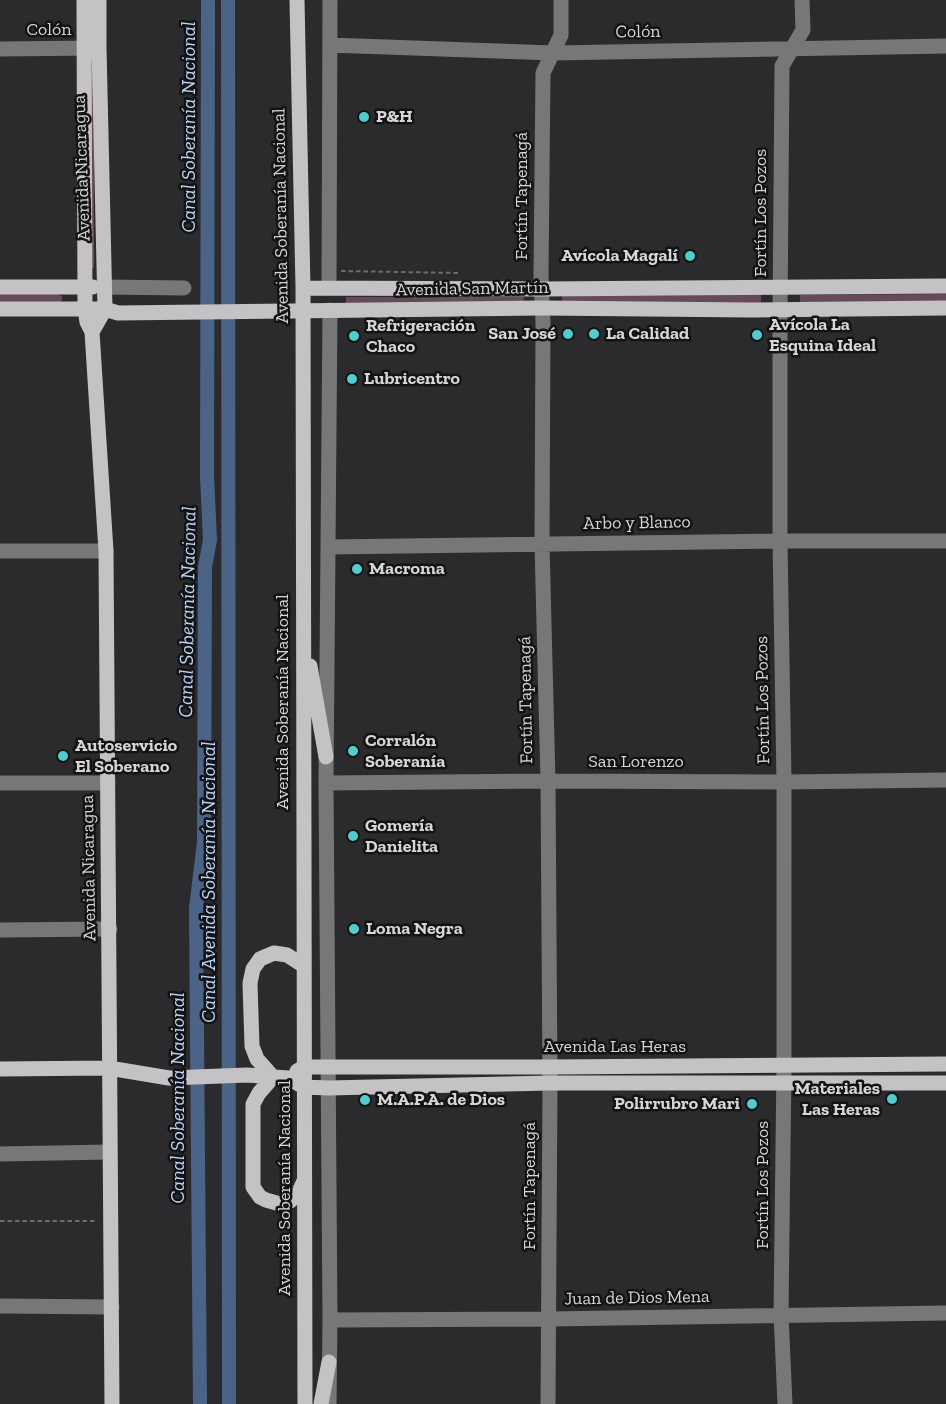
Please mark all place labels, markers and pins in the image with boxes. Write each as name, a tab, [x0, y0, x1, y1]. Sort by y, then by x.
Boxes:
place label: P&H	[376, 106, 413, 128]
marker: P&H	[357, 110, 371, 124]
place label: Avícola Magalí	[561, 245, 678, 267]
marker: Avícola Magalí	[683, 249, 697, 263]
place label: Avícola La Esquina Ideal	[769, 314, 876, 356]
place label: Refrigeración Chaco	[366, 315, 475, 358]
place label: San José	[488, 323, 556, 345]
place label: La Calidad	[606, 323, 689, 345]
marker: San José	[561, 327, 575, 341]
marker: La Calidad	[587, 327, 601, 341]
marker: Avícola La Esquina Ideal	[750, 328, 764, 342]
marker: Refrigeración Chaco	[347, 329, 361, 343]
place label: Lubricentro	[364, 368, 460, 390]
marker: Lubricentro	[345, 372, 359, 386]
place label: Macroma	[369, 558, 445, 580]
marker: Macroma	[350, 562, 364, 576]
place label: Corralón Soberanía	[365, 730, 445, 772]
place label: Autoservicio El Soberano	[75, 735, 177, 777]
marker: Corralón Soberanía	[346, 744, 360, 758]
marker: Autoservicio El Soberano	[56, 749, 70, 763]
place label: Gomería Danielita	[365, 815, 438, 858]
marker: Gomería Danielita	[346, 829, 360, 843]
place label: Loma Negra	[366, 918, 463, 940]
marker: Loma Negra	[347, 922, 361, 936]
place label: Materiales Las Heras	[794, 1078, 880, 1120]
place label: M.A.P.A. de Dios	[377, 1089, 505, 1111]
marker: Materiales Las Heras	[885, 1092, 899, 1106]
marker: M.A.P.A. de Dios	[358, 1093, 372, 1107]
place label: Polirrubro Mari	[614, 1093, 740, 1115]
marker: Polirrubro Mari	[745, 1097, 759, 1111]

